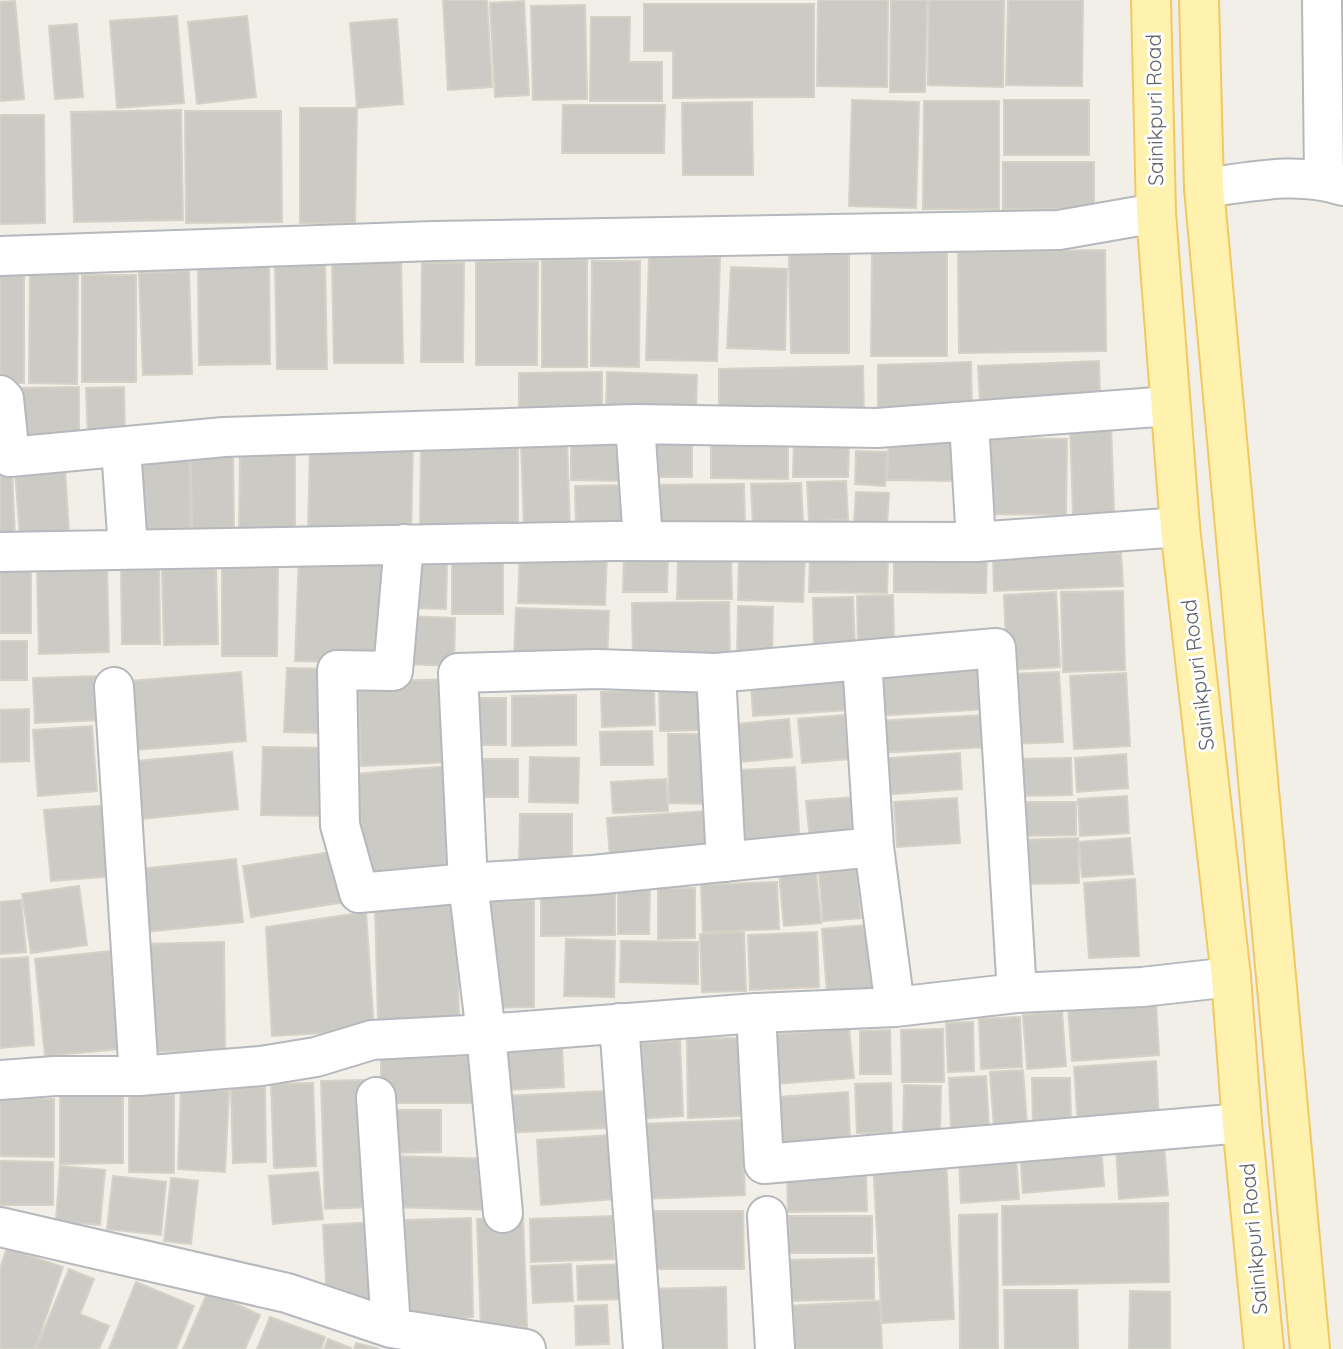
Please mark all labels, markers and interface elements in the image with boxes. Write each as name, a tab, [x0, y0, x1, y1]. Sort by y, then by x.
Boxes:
street label: Sainikpuri Road	[1140, 34, 1168, 186]
street label: Sainikpuri Road	[1175, 598, 1219, 752]
street label: Sainikpuri Road	[1233, 1162, 1273, 1316]

